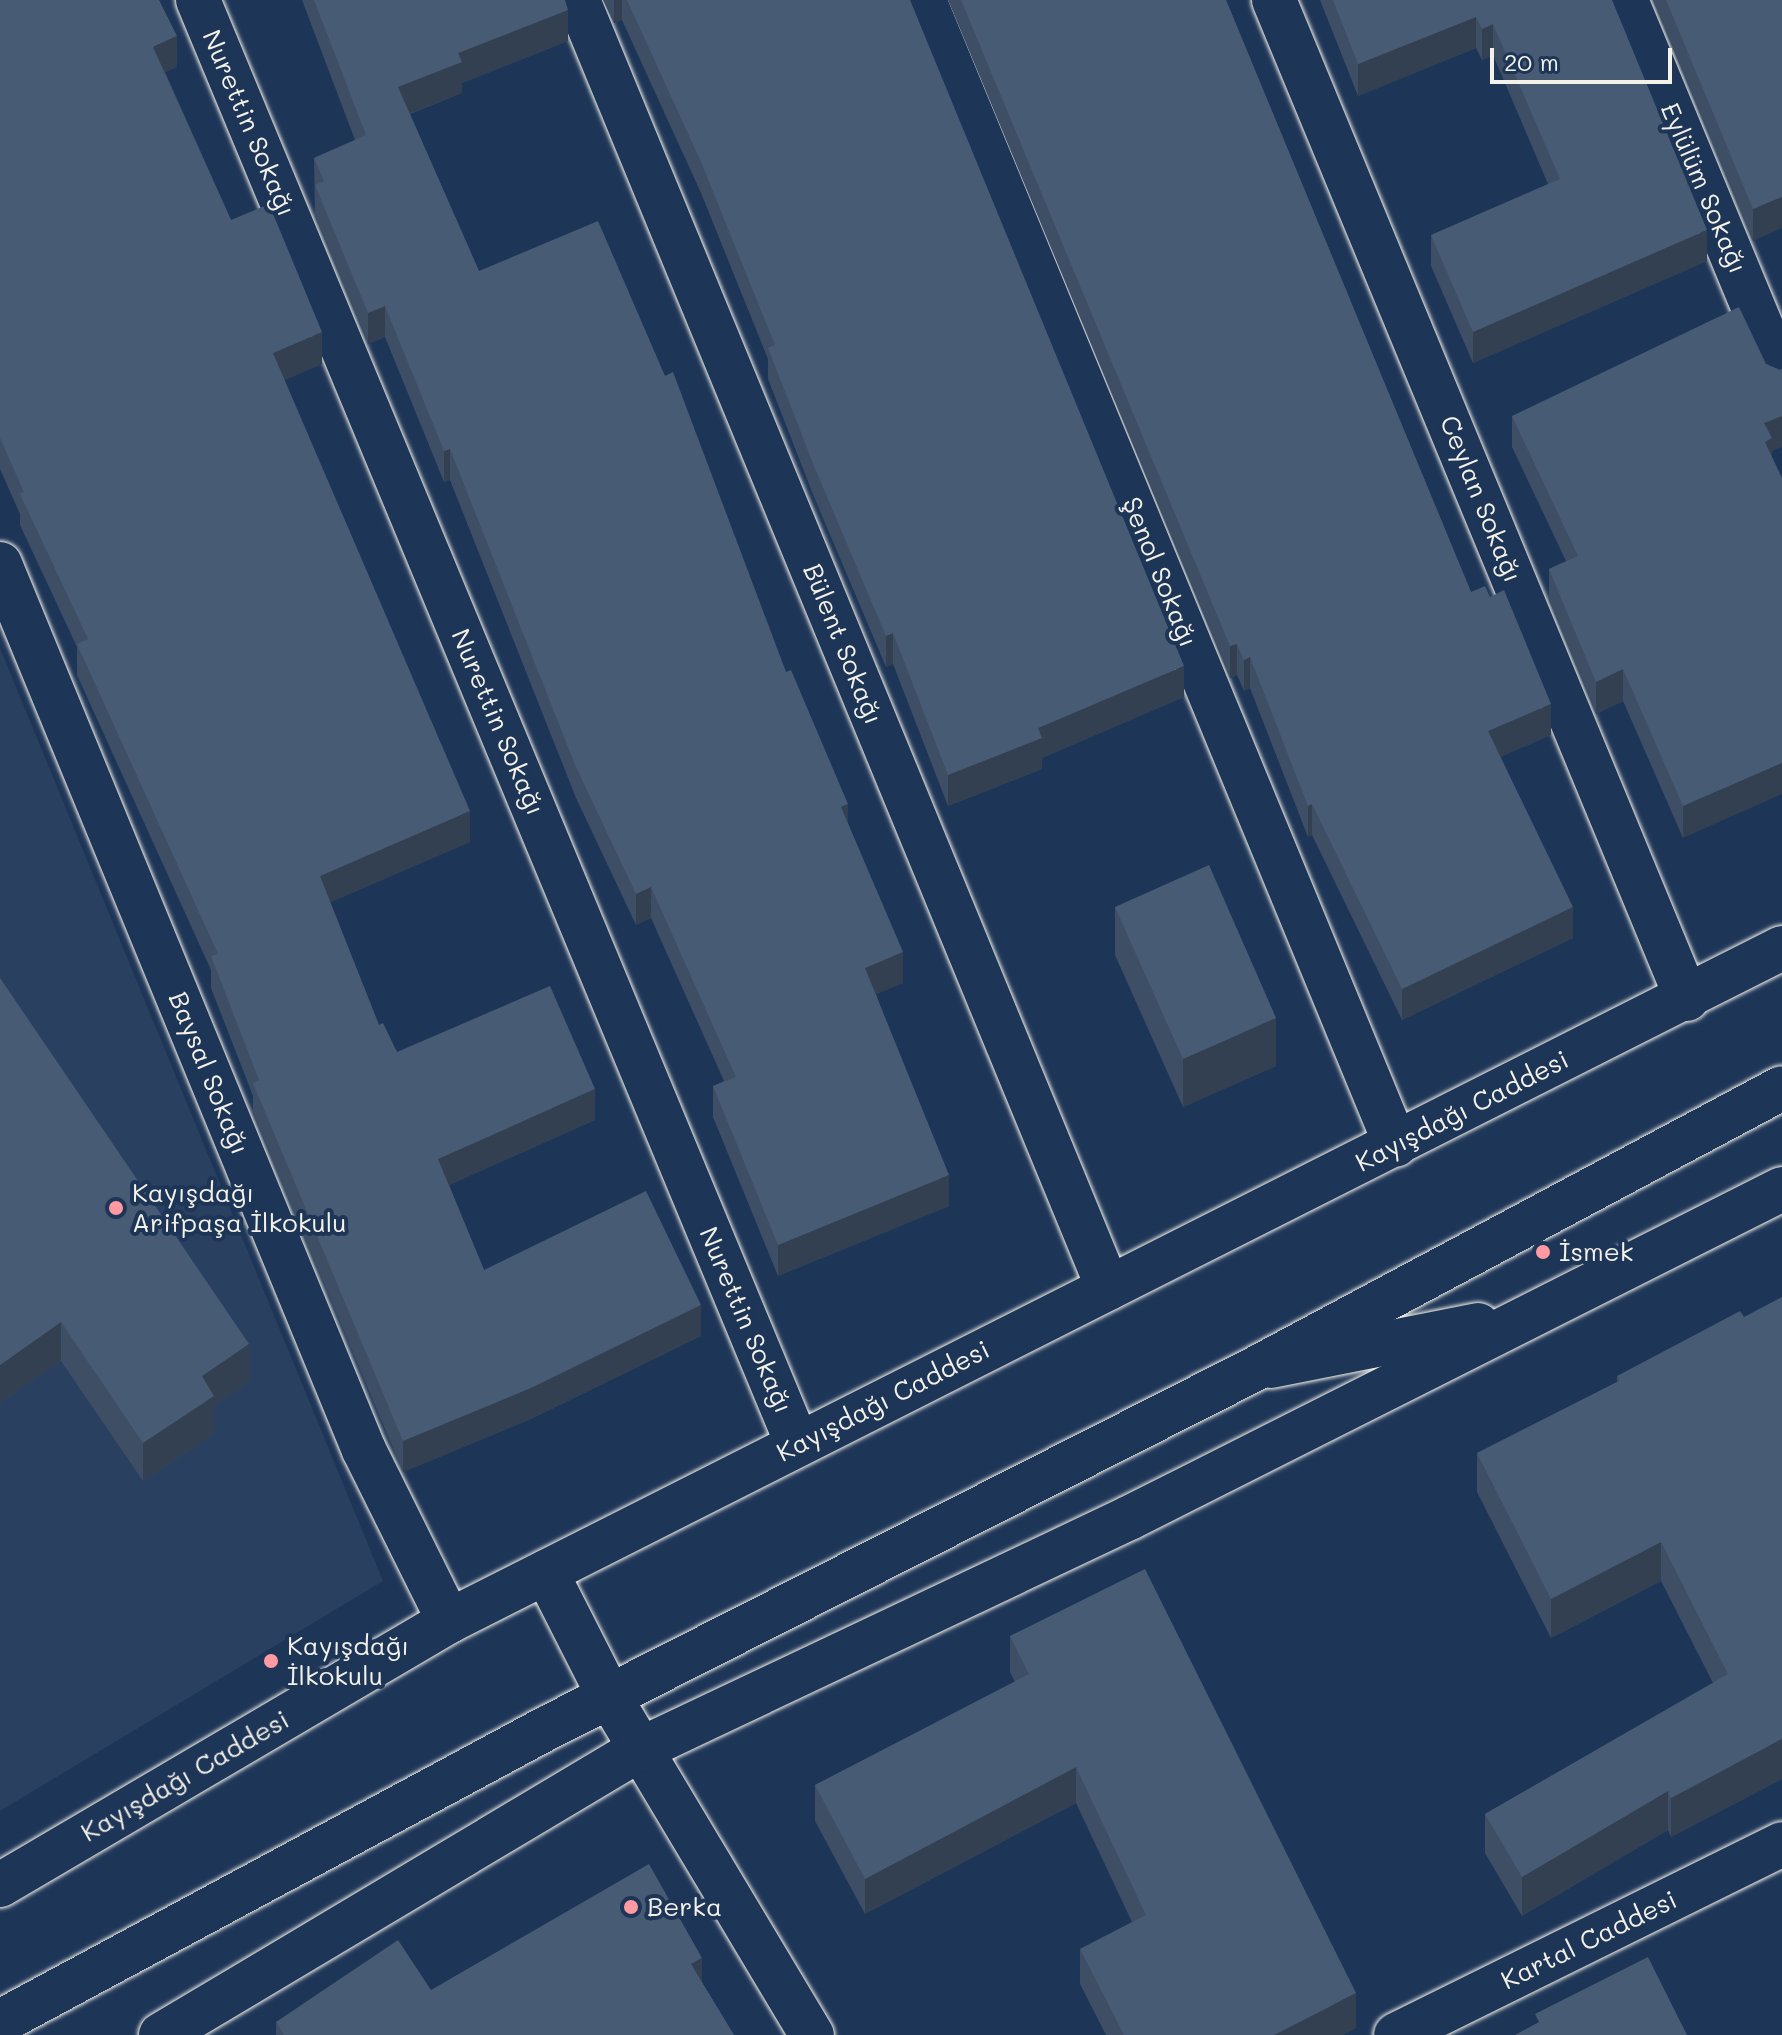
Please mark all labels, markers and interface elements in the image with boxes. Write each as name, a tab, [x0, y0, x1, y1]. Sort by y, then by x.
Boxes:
street label: Nurettin Sokağı	[196, 25, 302, 221]
scale bar	[1494, 32, 1676, 82]
text: 20 m	[1504, 46, 1559, 77]
street label: Eylülüm Sokağı	[1654, 98, 1754, 278]
street label: Ceylan Sokağı	[1433, 411, 1529, 587]
street label: Şenol Sokağı	[1116, 493, 1204, 651]
street label: Bülent Sokağı	[797, 559, 889, 729]
street label: Nurettin Sokağı	[445, 624, 551, 820]
street label: Baysal Sokağı	[162, 987, 256, 1159]
street label: Kayışdağı Caddesi	[1350, 1044, 1574, 1178]
place label: Kayışdağı Arifpaşa İlkokulu	[132, 1177, 346, 1238]
marker: Kayışdağı Arifpaşa İlkokulu	[107, 1199, 125, 1217]
street label: Nurettin Sokağı	[693, 1222, 799, 1418]
place label: İsmek	[1559, 1236, 1634, 1268]
marker: İsmek	[1534, 1243, 1552, 1261]
street label: Kayışdağı Caddesi	[771, 1334, 995, 1468]
place label: Kayışdağı İlkokulu	[287, 1630, 409, 1692]
marker: Kayışdağı İlkokulu	[262, 1652, 280, 1670]
street label: Kayışdağı Caddesi	[75, 1704, 295, 1848]
street label: Kartal Caddesi	[1496, 1884, 1682, 1996]
place label: Berka	[647, 1891, 722, 1923]
marker: Berka	[622, 1898, 640, 1916]

